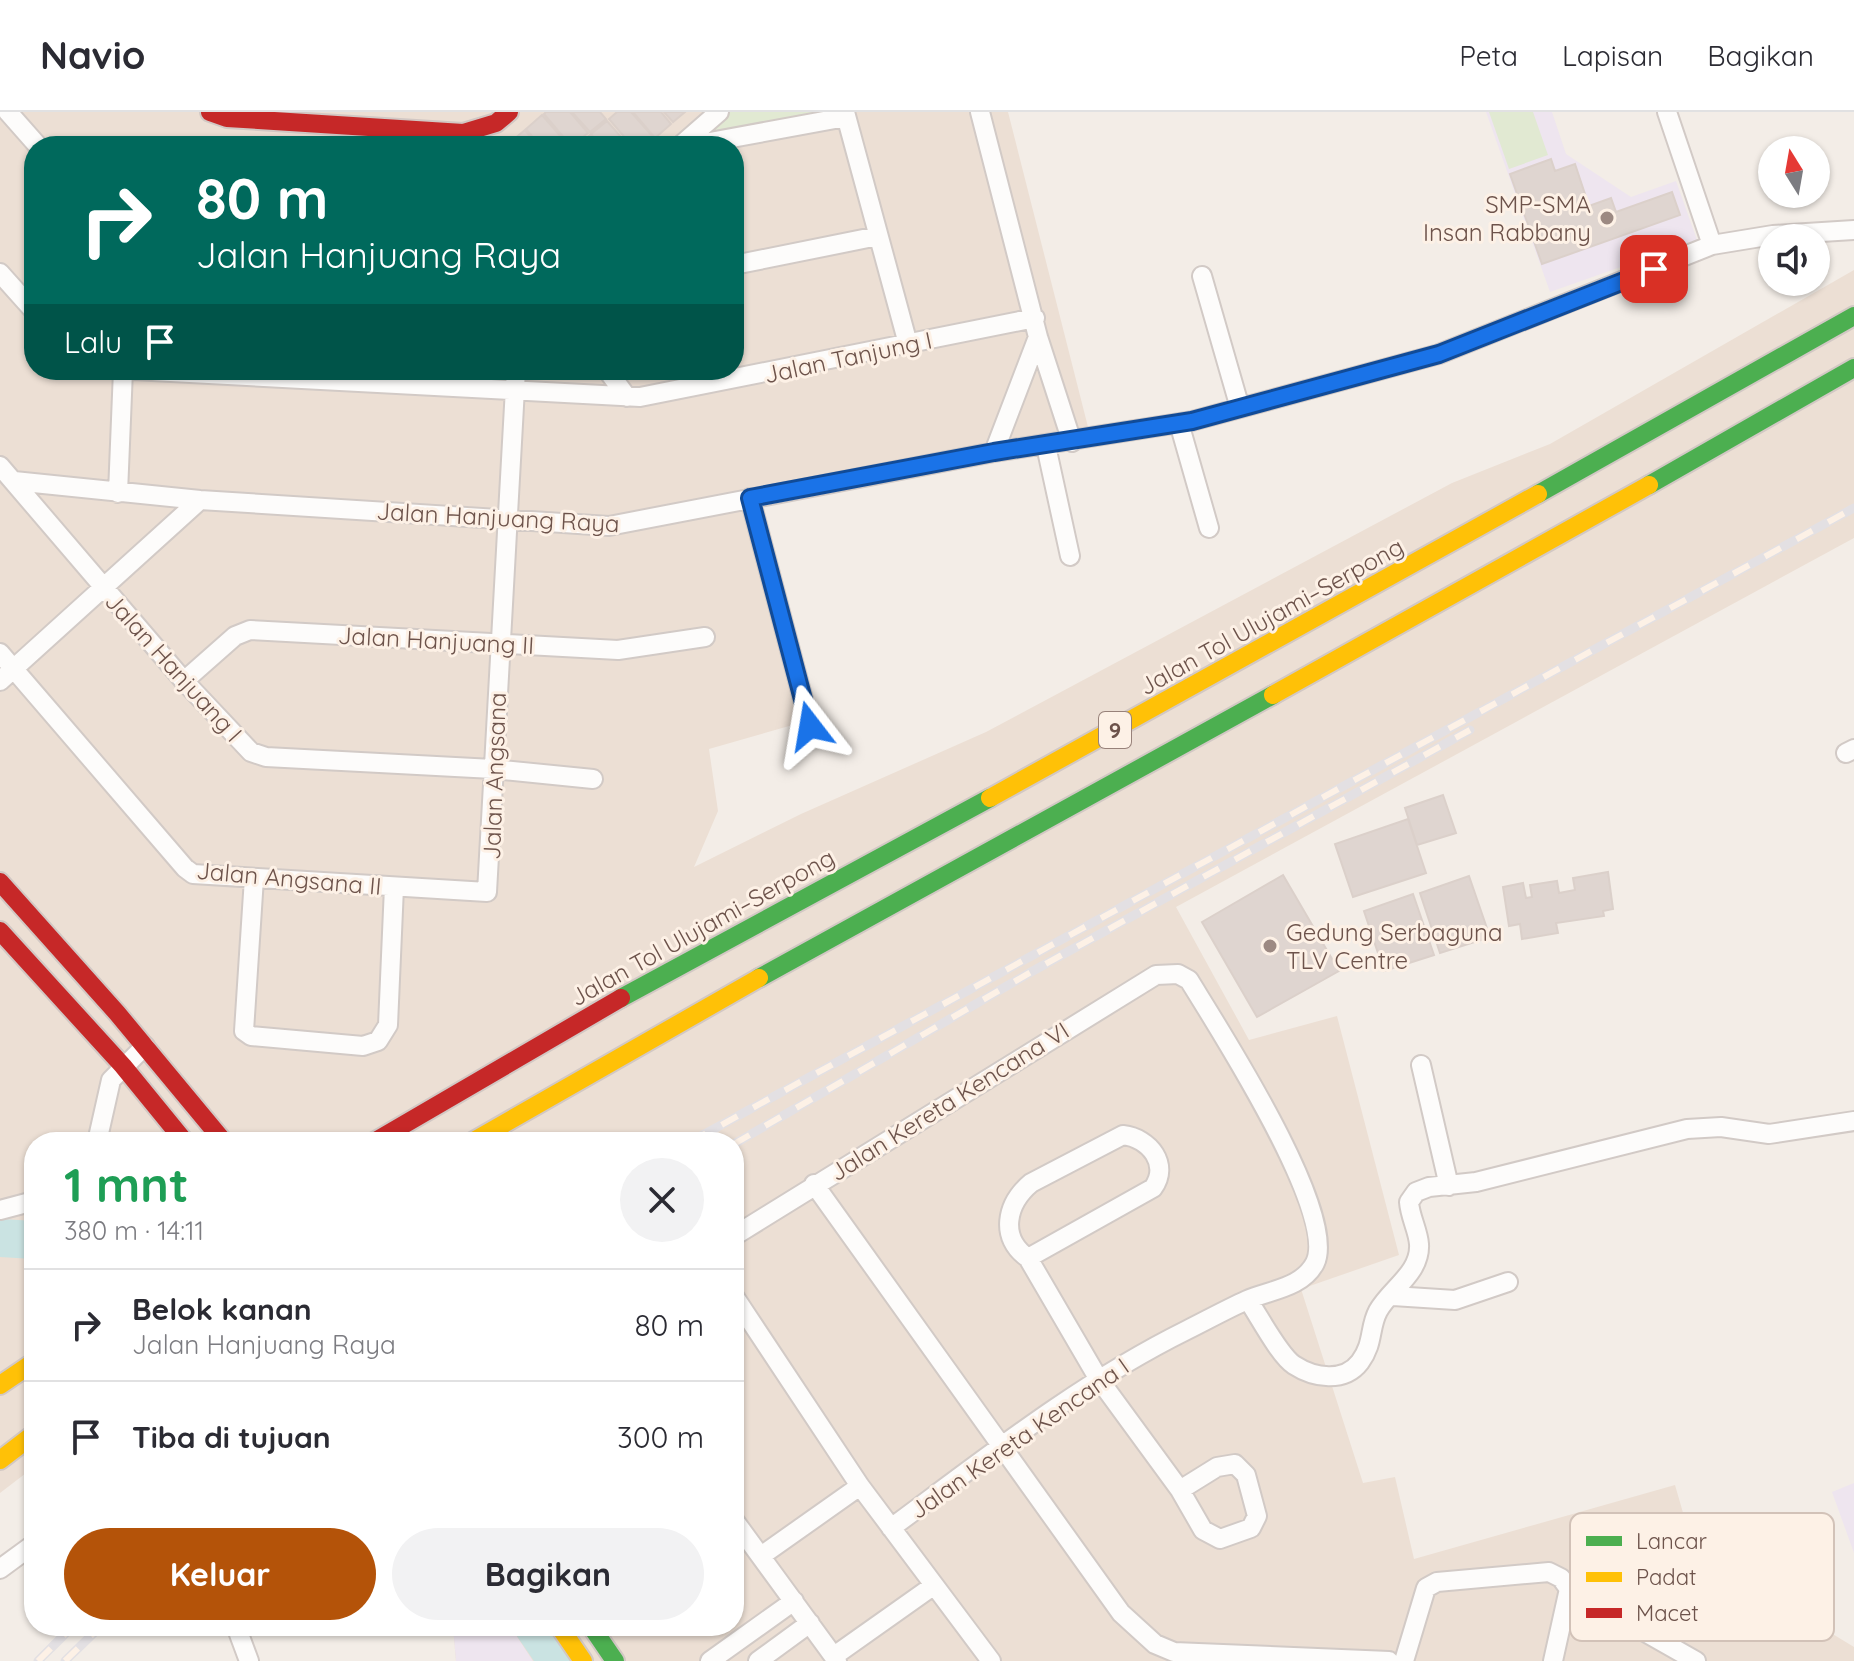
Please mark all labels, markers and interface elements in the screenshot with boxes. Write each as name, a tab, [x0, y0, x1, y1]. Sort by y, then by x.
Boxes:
text: Navio	[40, 31, 145, 79]
text: Peta	[1459, 38, 1518, 73]
text: Lapisan	[1562, 38, 1663, 73]
text: Bagikan	[1707, 38, 1814, 73]
north arrow	[1758, 136, 1830, 208]
map controls	[1758, 136, 1830, 296]
text: 80 m	[196, 163, 328, 233]
icon: right	[64, 168, 168, 272]
place label: SMP-SMA Insan Rabbany	[1423, 189, 1591, 247]
marker: SMP-SMA Insan Rabbany	[1598, 209, 1616, 227]
button: sound	[1758, 224, 1830, 296]
text: Jalan Hanjuang Raya	[196, 232, 561, 277]
pin	[1620, 235, 1688, 303]
icon: arrive	[1632, 247, 1676, 291]
icon: arrive	[138, 320, 182, 364]
text: Lalu	[64, 323, 122, 361]
street label: Jalan Tanjung I	[761, 325, 935, 389]
street label: Jalan Hanjuang Raya	[376, 496, 620, 538]
street label: Jalan Tol Ulujami–Serpong	[1134, 531, 1408, 701]
street label: Jalan Hanjuang I	[99, 586, 249, 748]
street label: Jalan Hanjuang II	[337, 620, 535, 660]
position arrow	[768, 684, 852, 768]
street label: Jalan Angsana	[476, 692, 512, 860]
road number: 9	[1099, 712, 1131, 748]
street label: Jalan Tol Ulujami–Serpong	[565, 842, 839, 1012]
street label: Jalan Angsana II	[195, 855, 383, 901]
place label: Gedung Serbaguna TLV Centre	[1286, 917, 1502, 975]
marker: Gedung Serbaguna TLV Centre	[1261, 937, 1279, 955]
street label: Jalan Kereta Kencana VI	[824, 1015, 1074, 1187]
text: 1 mnt	[64, 1154, 189, 1214]
button: close	[620, 1158, 704, 1242]
text: 380 m · 14:11	[64, 1214, 204, 1247]
text: Belok kanan	[132, 1290, 312, 1328]
icon: right	[64, 1303, 108, 1347]
text: 80 m	[634, 1306, 704, 1344]
text: Jalan Hanjuang Raya	[132, 1328, 396, 1361]
street label: Jalan Kereta Kencana I	[904, 1351, 1134, 1525]
icon: arrive	[64, 1415, 108, 1459]
text: Tiba di tujuan	[132, 1418, 331, 1456]
text: 300 m	[617, 1418, 704, 1456]
legend	[1570, 1513, 1834, 1641]
text: Lancar	[1636, 1527, 1707, 1555]
button: Keluar	[64, 1528, 376, 1620]
button: Bagikan	[392, 1528, 704, 1620]
text: Padat	[1636, 1563, 1696, 1591]
text: Macet	[1636, 1599, 1699, 1627]

